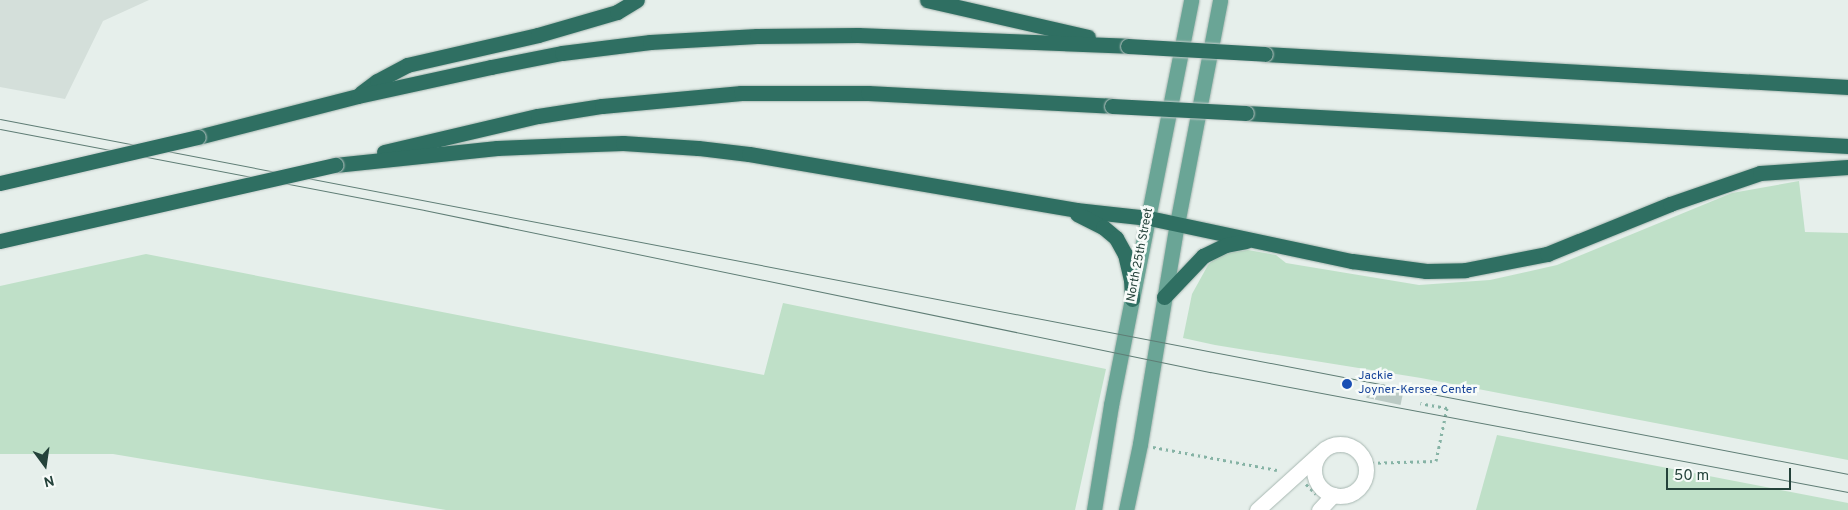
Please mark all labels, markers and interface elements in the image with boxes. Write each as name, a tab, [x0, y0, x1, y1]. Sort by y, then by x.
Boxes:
street label: North 25th Street	[1125, 207, 1157, 303]
place label: Jackie Joyner-Kersee Center	[1358, 370, 1477, 398]
marker: Jackie Joyner-Kersee Center	[1340, 377, 1354, 391]
north arrow	[20, 440, 70, 490]
scale bar	[1668, 458, 1793, 490]
text: 50 m	[1674, 467, 1709, 486]
text: N	[42, 471, 56, 490]

